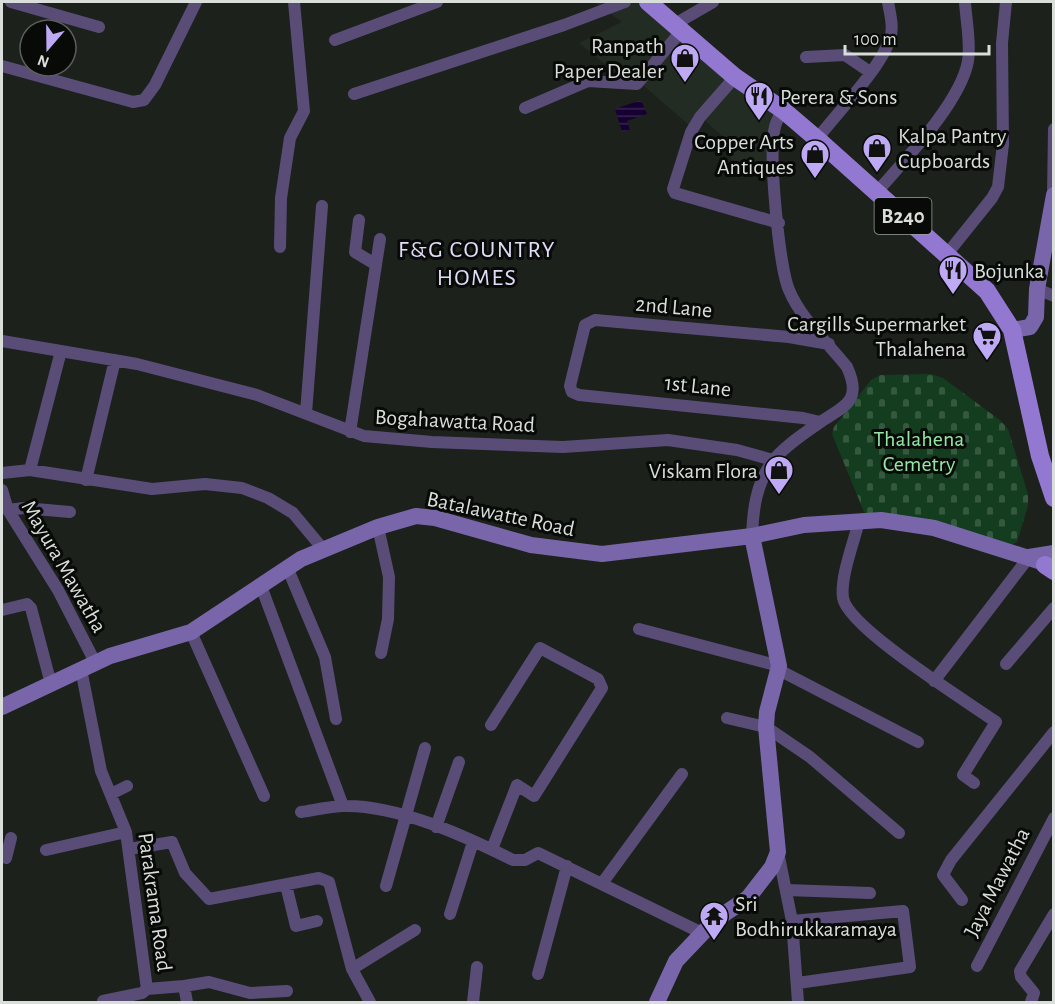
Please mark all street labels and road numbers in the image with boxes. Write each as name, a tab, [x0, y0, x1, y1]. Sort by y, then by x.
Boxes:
road number: B240	[874, 198, 932, 234]
street label: 2nd Lane	[635, 293, 713, 321]
street label: 1st Lane	[663, 372, 732, 400]
street label: Bogahawatta Road	[374, 406, 536, 436]
street label: Batalawatte Road	[425, 488, 577, 540]
street label: Mayura Mawatha	[18, 497, 111, 636]
street label: Jaya Mawatha	[960, 824, 1034, 941]
street label: Parakrama Road	[134, 831, 176, 973]

